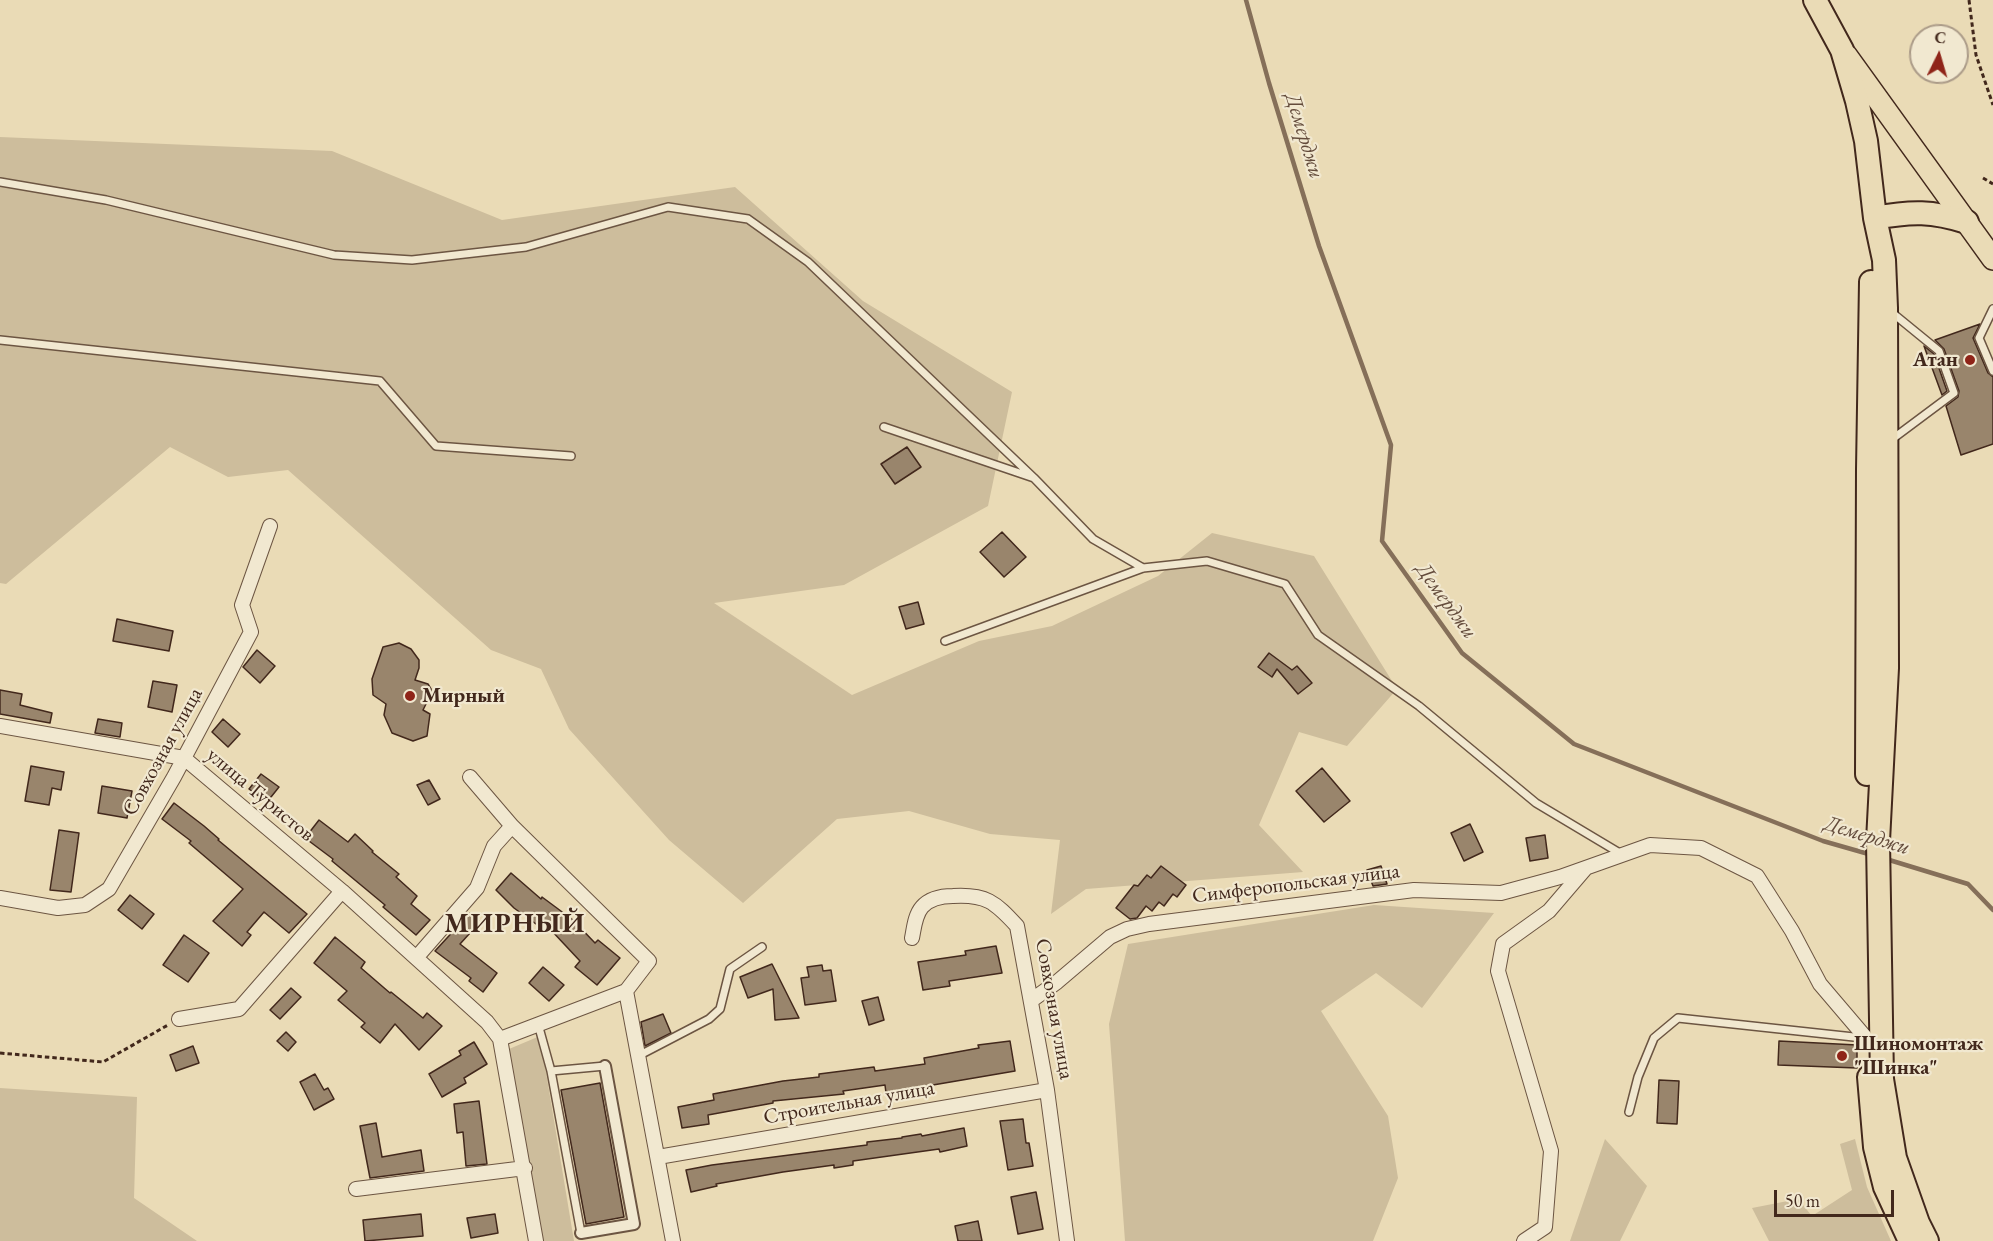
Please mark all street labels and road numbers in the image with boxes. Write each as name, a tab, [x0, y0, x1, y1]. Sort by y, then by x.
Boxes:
street label: Совхозная улица	[117, 684, 209, 820]
street label: улица Туристов	[201, 743, 319, 847]
street label: Симферопольская улица	[1191, 859, 1401, 909]
street label: Совхозная улица	[1029, 937, 1079, 1081]
street label: Строительная улица	[762, 1076, 936, 1130]

